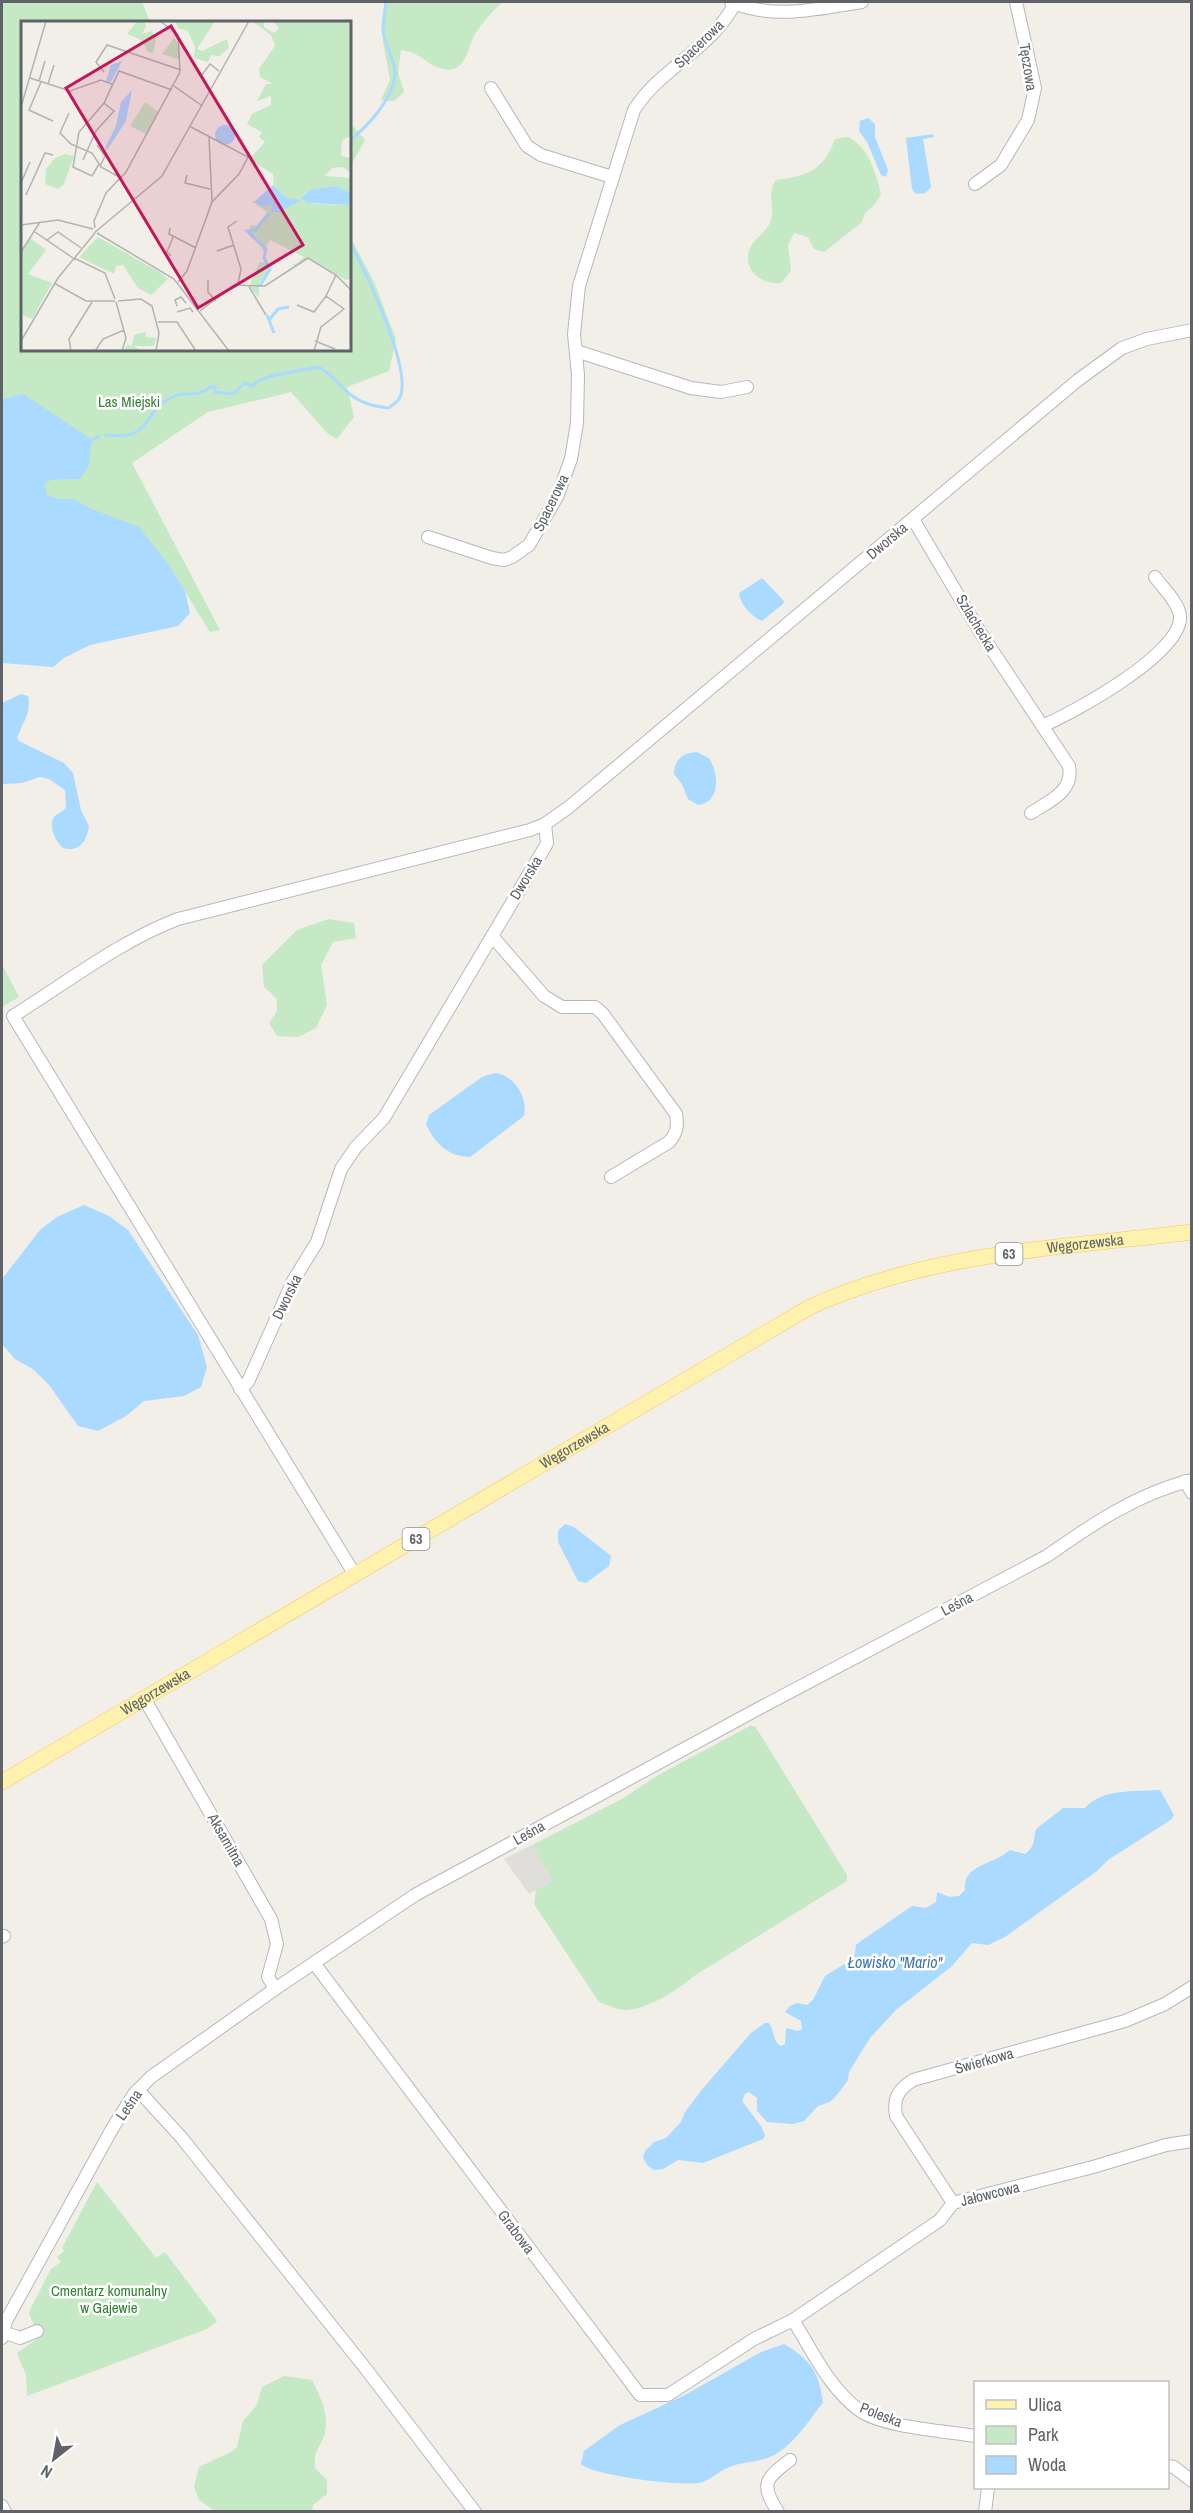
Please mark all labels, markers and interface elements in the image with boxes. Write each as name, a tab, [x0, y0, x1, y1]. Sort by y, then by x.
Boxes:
street label: Spacerowa	[669, 15, 728, 73]
inset map	[21, 21, 351, 351]
street label: Tęczowa	[1014, 42, 1043, 92]
park label: Las Miejski	[98, 391, 160, 412]
street label: Spacerowa	[528, 470, 574, 535]
street label: Dworska	[862, 517, 912, 564]
street label: Szlachecka	[951, 590, 1002, 655]
street label: Dworska	[504, 852, 547, 904]
street label: Węgorzewska	[1046, 1229, 1125, 1258]
road number: 63	[996, 1243, 1022, 1265]
street label: Dworska	[267, 1271, 307, 1323]
street label: Węgorzewska	[536, 1416, 613, 1474]
road number: 63	[402, 1528, 430, 1550]
street label: Leśna	[937, 1586, 977, 1621]
street label: Węgorzewska	[117, 1663, 194, 1720]
street label: Aksamitna	[202, 1808, 250, 1870]
street label: Leśna	[509, 1815, 549, 1850]
water label: Łowisko "Mario"	[847, 1951, 943, 1973]
street label: Świerkowa	[952, 2042, 1016, 2079]
street label: Leśna	[110, 2085, 147, 2124]
street label: Jałowcowa	[958, 2176, 1022, 2211]
street label: Grabowa	[493, 2205, 540, 2258]
park label: Cmentarz komunalny w Gajewie	[51, 2280, 168, 2318]
legend	[974, 2381, 1169, 2489]
text: Ulica	[1028, 2392, 1062, 2417]
street label: Poleska	[857, 2397, 906, 2432]
text: Park	[1028, 2422, 1059, 2447]
north arrow	[24, 2429, 84, 2489]
text: Woda	[1028, 2452, 1066, 2477]
text: N	[37, 2460, 56, 2484]

